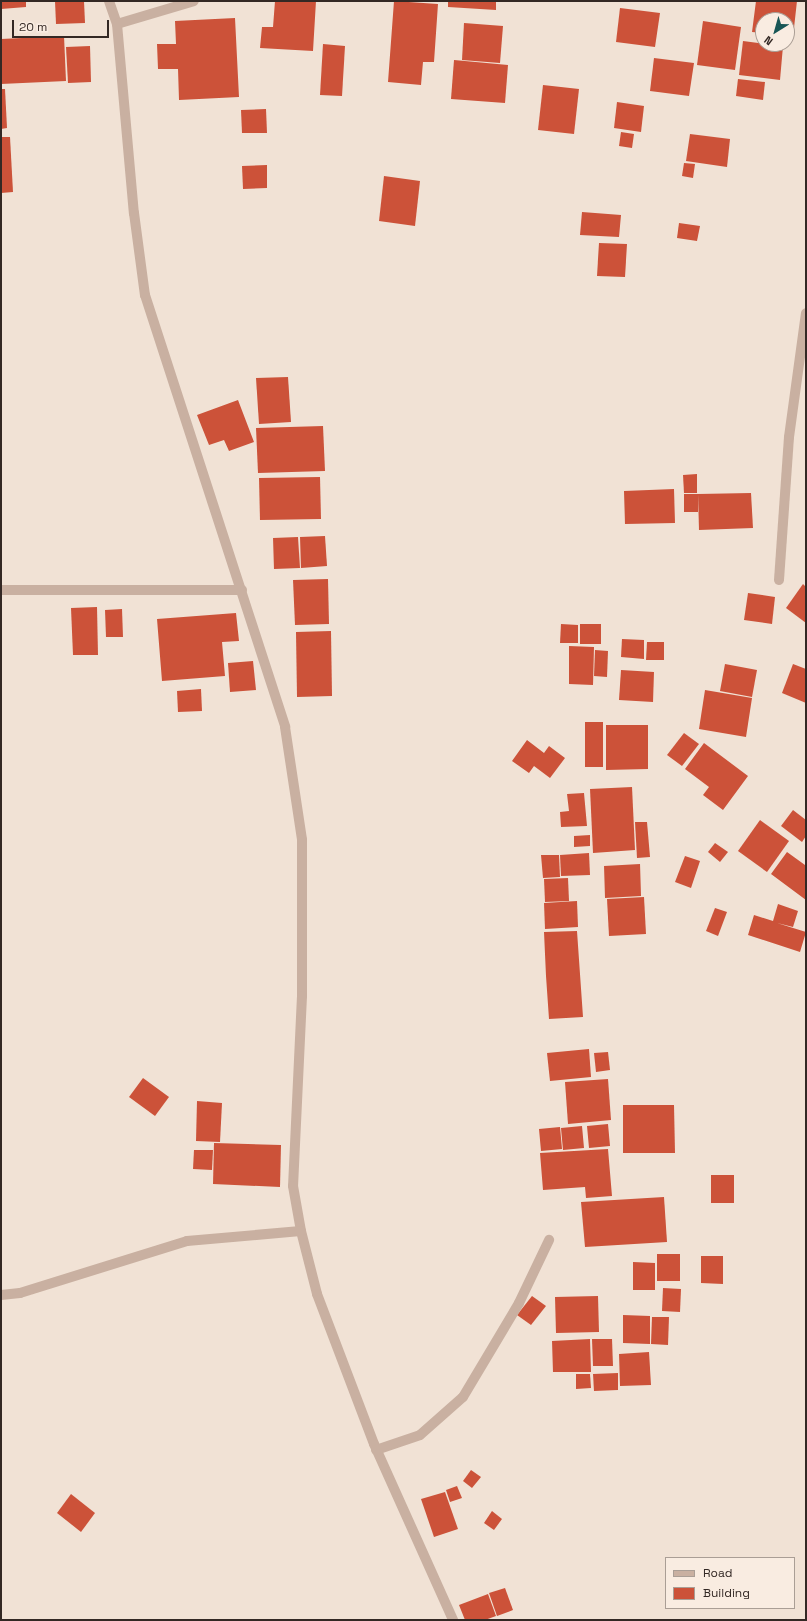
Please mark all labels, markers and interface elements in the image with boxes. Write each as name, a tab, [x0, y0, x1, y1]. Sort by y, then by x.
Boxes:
scale bar	[14, 12, 111, 38]
north arrow	[755, 12, 795, 52]
text: 20 m	[19, 19, 47, 35]
text: N	[761, 33, 776, 49]
legend	[665, 1557, 795, 1609]
text: Road	[703, 1565, 732, 1581]
text: Building	[703, 1585, 750, 1601]

